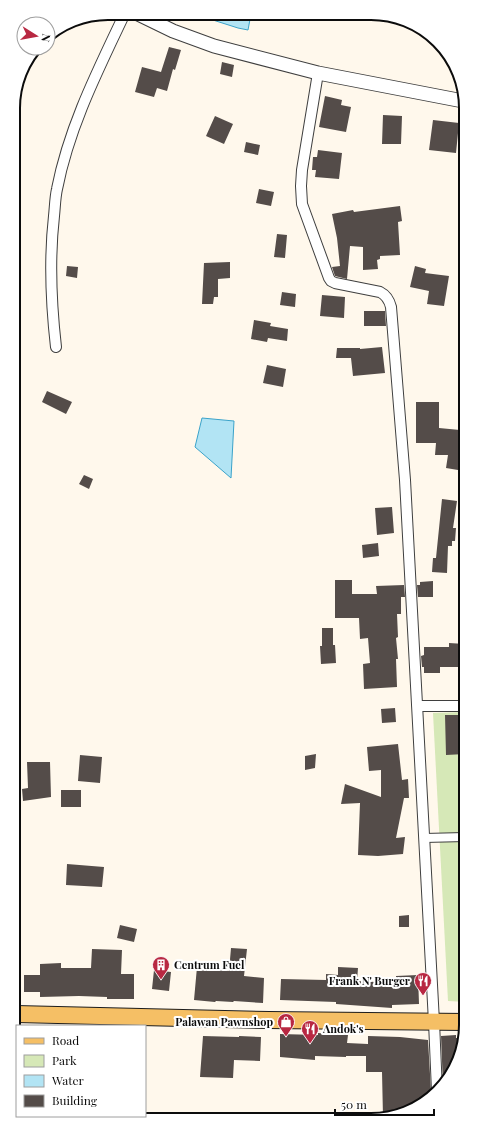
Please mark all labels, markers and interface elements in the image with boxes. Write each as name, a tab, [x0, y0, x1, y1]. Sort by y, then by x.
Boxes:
north arrow	[16, 16, 56, 56]
text: N	[38, 33, 54, 43]
building icon: Centrum Fuel	[151, 955, 171, 980]
place label: Centrum Fuel	[174, 957, 245, 972]
restaurant icon: Frank N' Burger	[413, 971, 433, 996]
place label: Frank N' Burger	[329, 973, 411, 988]
shop icon: Palawan Pawnshop	[276, 1012, 296, 1037]
place label: Palawan Pawnshop	[175, 1014, 273, 1029]
restaurant icon: Andok's	[300, 1019, 320, 1044]
place label: Andok's	[322, 1021, 363, 1036]
legend	[16, 1025, 146, 1117]
text: Road	[52, 1032, 79, 1048]
text: Park	[52, 1052, 77, 1068]
text: Water	[51, 1072, 85, 1088]
scale bar	[335, 1091, 434, 1117]
text: Building	[52, 1092, 98, 1108]
text: 50 m	[341, 1096, 367, 1112]

